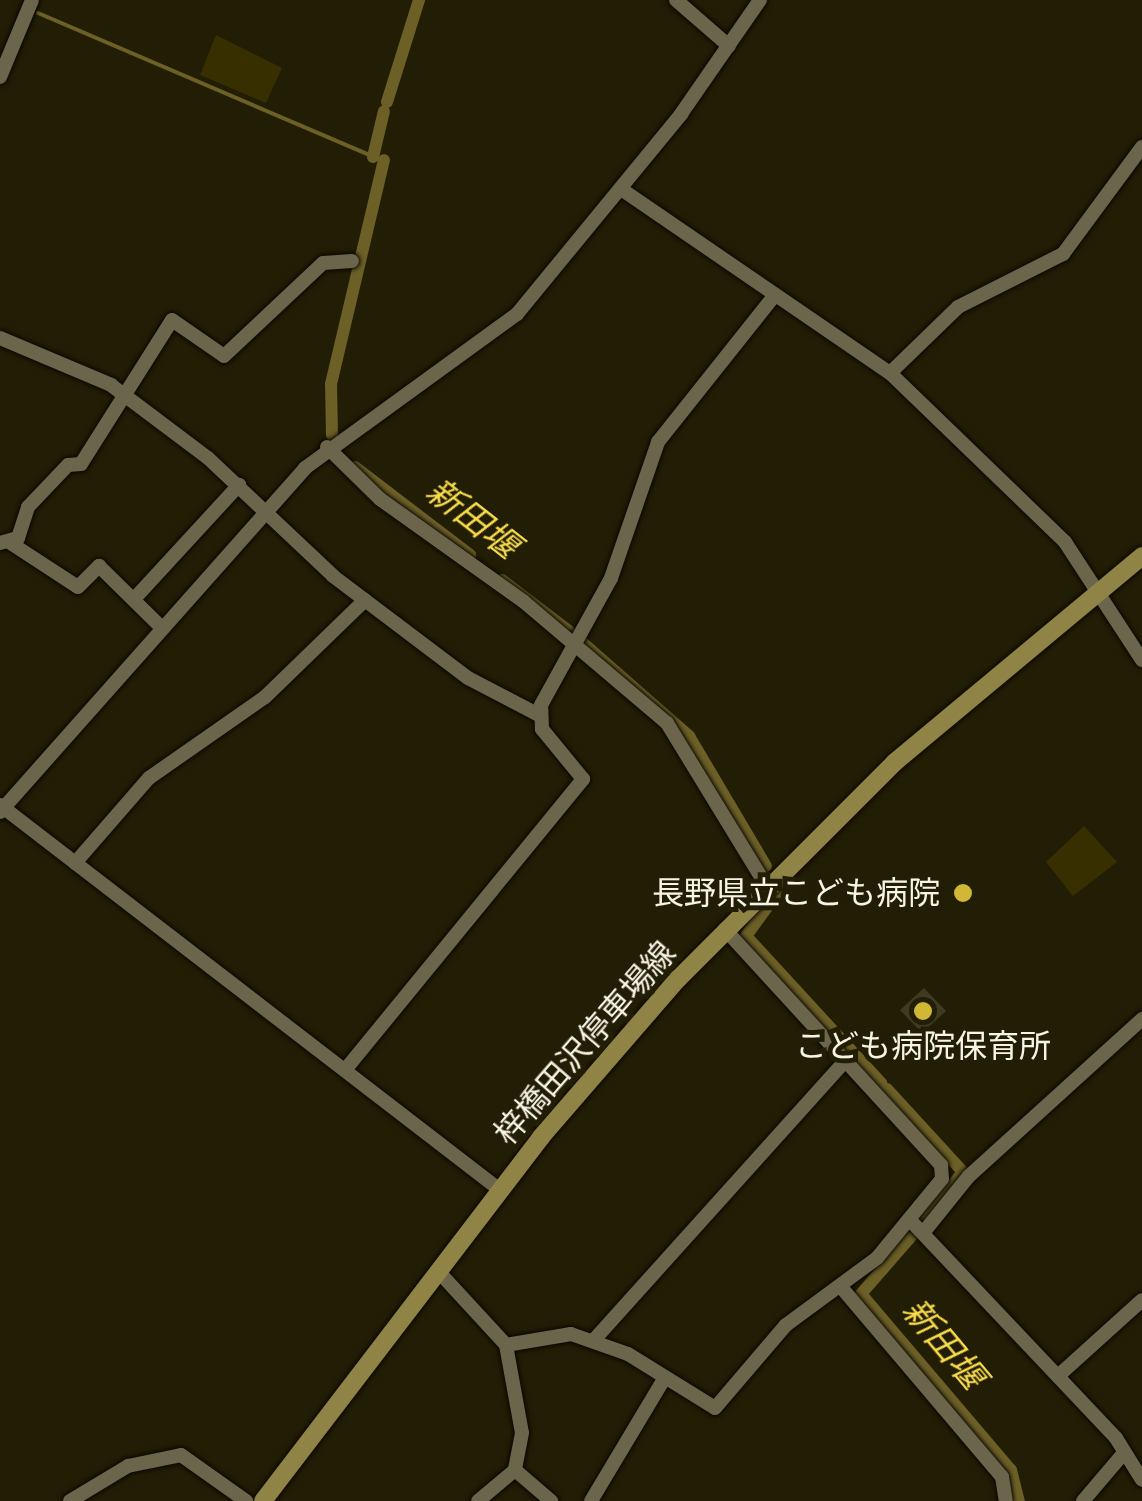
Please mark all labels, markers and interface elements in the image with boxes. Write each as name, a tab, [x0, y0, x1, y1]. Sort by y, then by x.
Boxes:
water label: 新田堰	[418, 470, 526, 568]
place label: 長野県立こども病院	[652, 874, 940, 912]
marker: 長野県立こども病院	[950, 880, 976, 906]
street label: 梓橋田沢停車場線	[487, 934, 683, 1152]
marker: こども病院保育所	[912, 1000, 934, 1022]
place label: こども病院保育所	[795, 1027, 1051, 1065]
water label: 新田堰	[893, 1290, 993, 1398]

